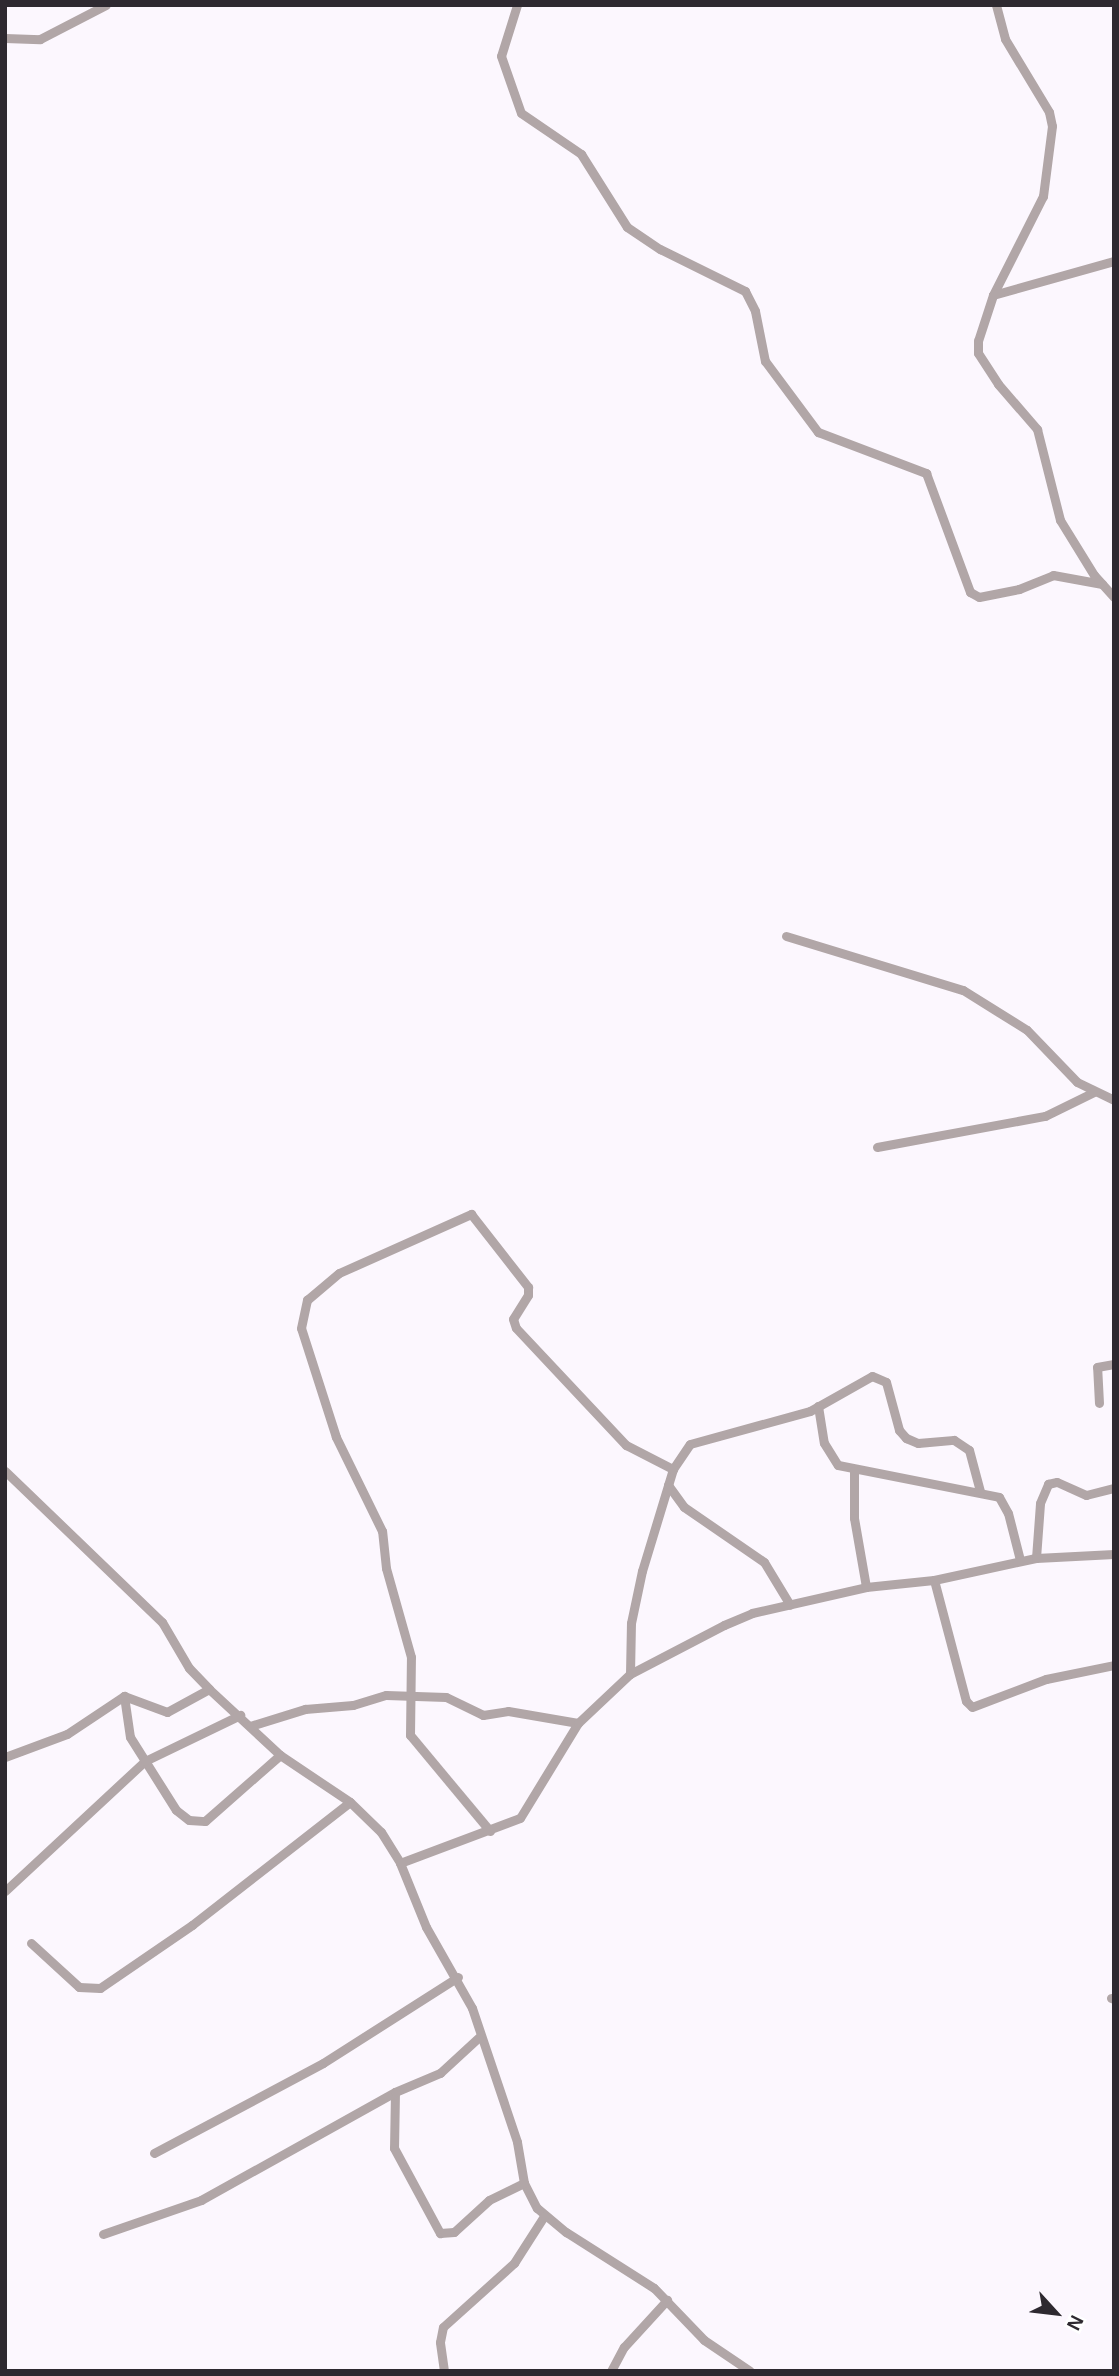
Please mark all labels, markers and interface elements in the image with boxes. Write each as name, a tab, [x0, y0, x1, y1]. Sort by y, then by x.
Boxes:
north arrow	[1021, 2278, 1091, 2348]
text: N	[1063, 2312, 1088, 2334]

